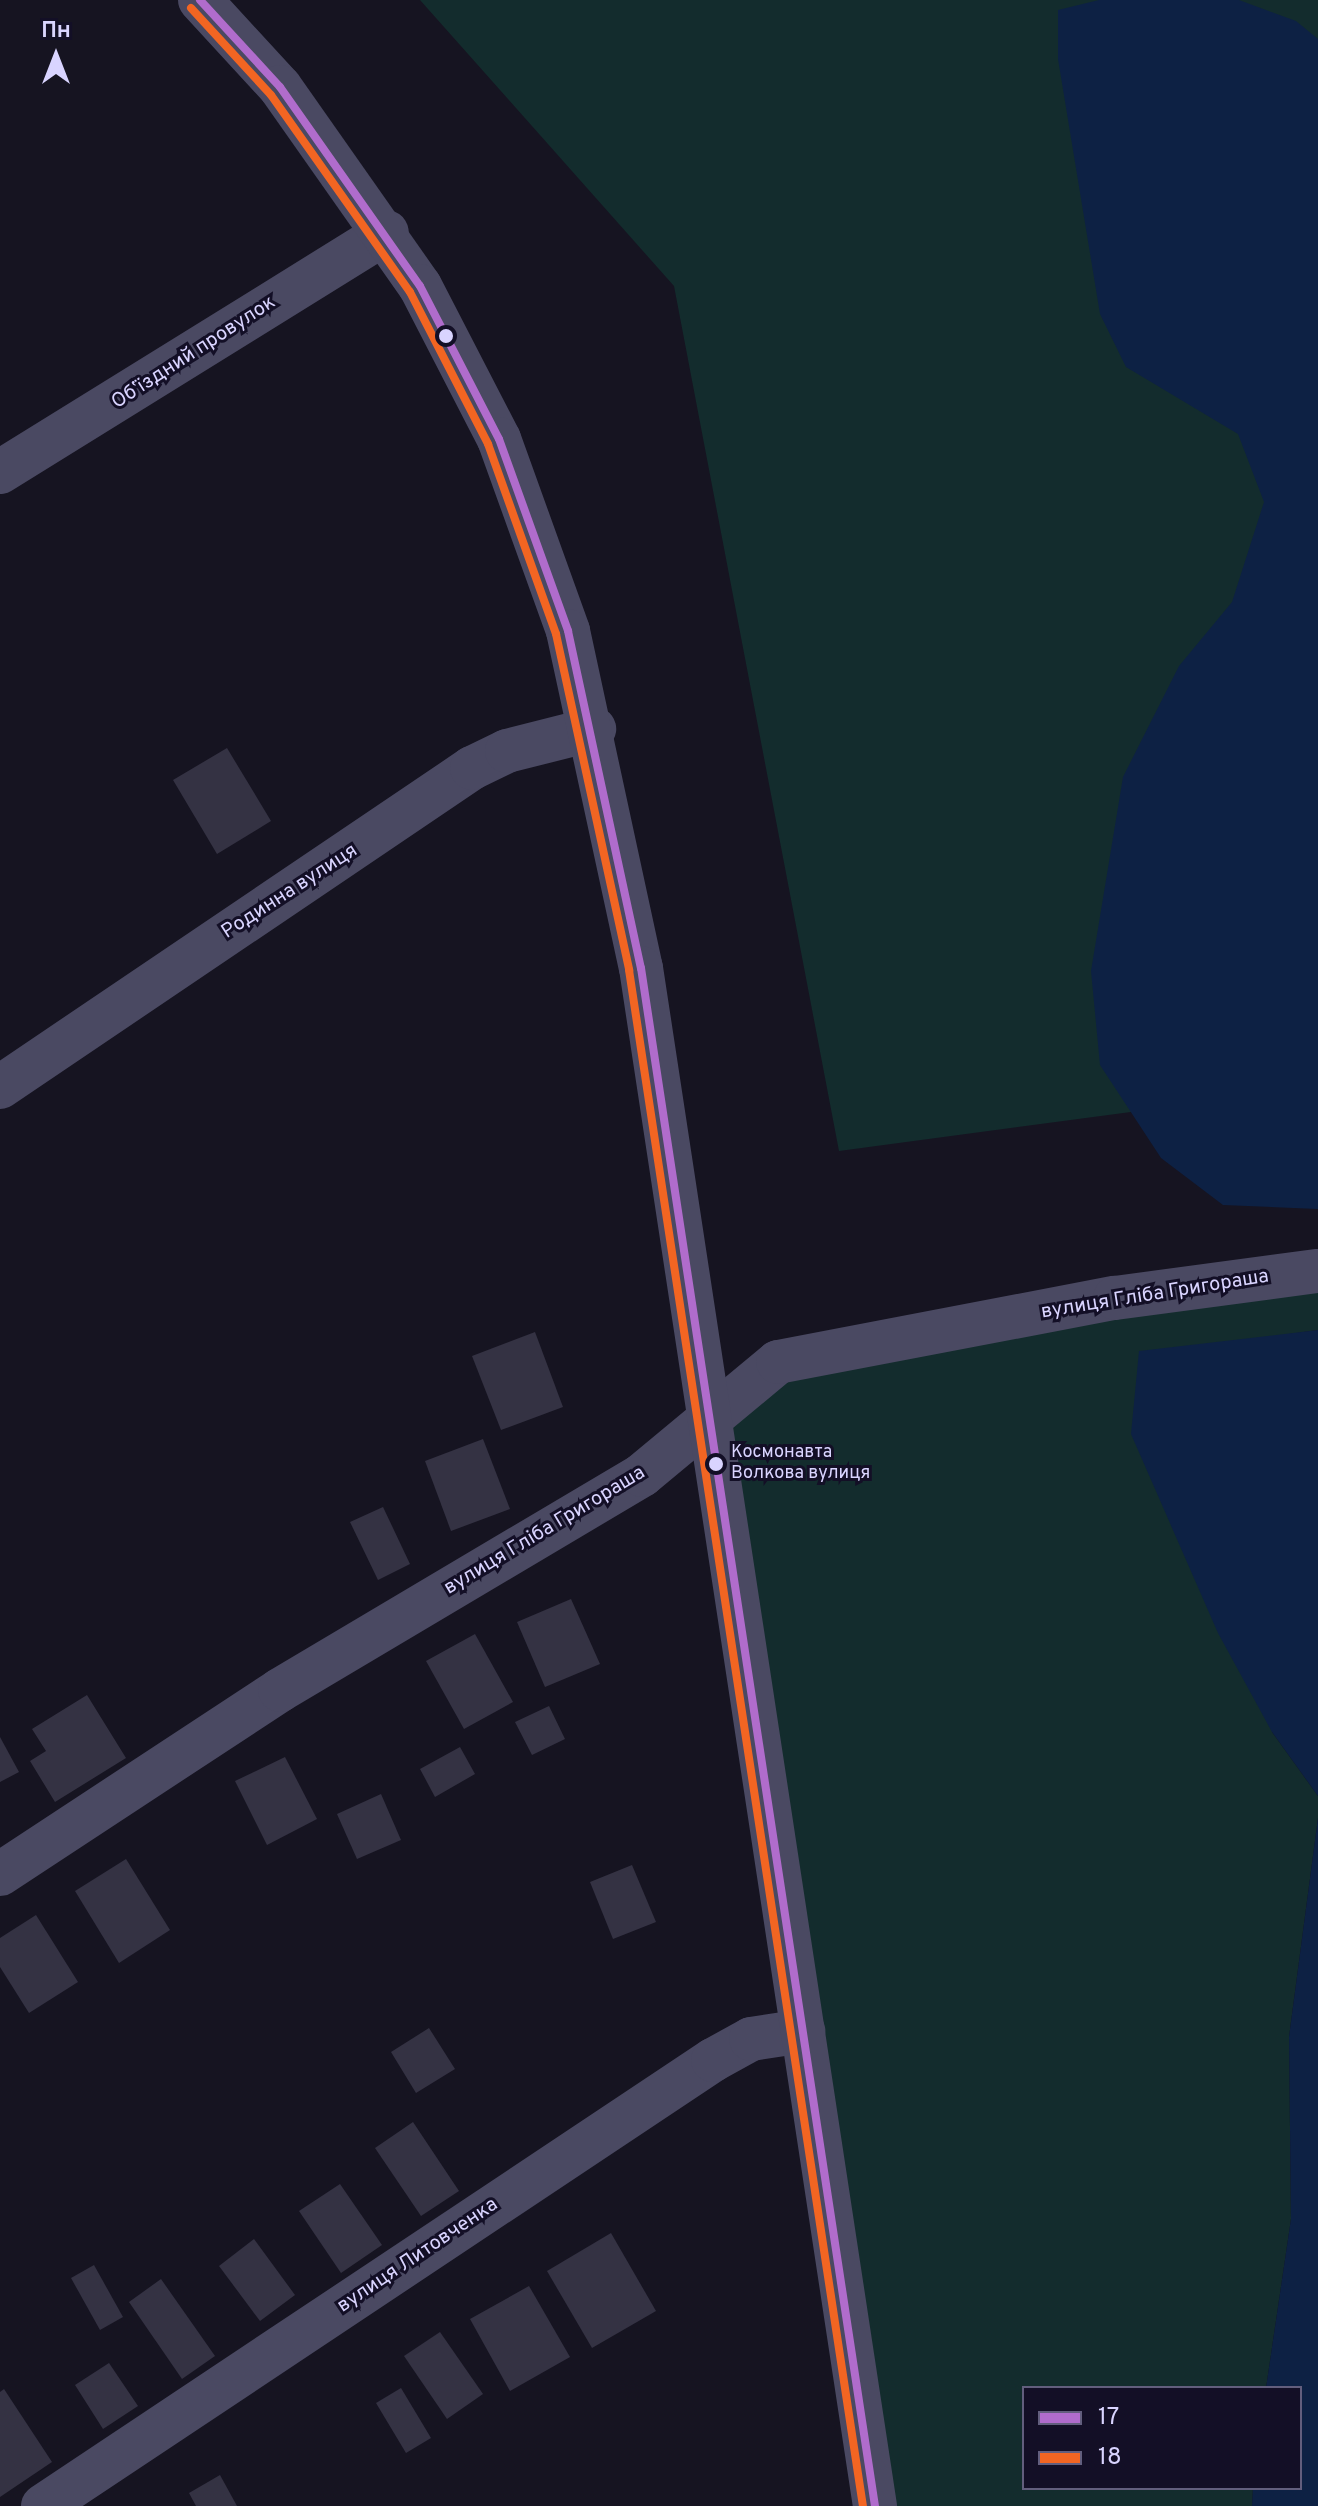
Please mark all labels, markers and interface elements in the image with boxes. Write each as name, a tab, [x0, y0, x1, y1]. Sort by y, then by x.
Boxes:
north arrow	[16, 16, 96, 96]
text: Пн	[41, 18, 71, 45]
street label: Обʼїздний провулок	[107, 291, 281, 415]
unlabelled marker	[438, 328, 454, 344]
street label: Родинна вулиця	[218, 839, 362, 945]
street label: вулиця Гліба Григораша	[1039, 1265, 1271, 1325]
place label: Космонавта Волкова вулиця	[731, 1443, 870, 1486]
marker: Космонавта Волкова вулиця	[708, 1456, 724, 1472]
street label: вулиця Гліба Григораша	[440, 1461, 650, 1601]
street label: вулиця Литовченка	[333, 2193, 503, 2319]
legend	[1022, 2386, 1302, 2490]
text: 17	[1098, 2403, 1119, 2433]
text: 18	[1098, 2443, 1122, 2473]

